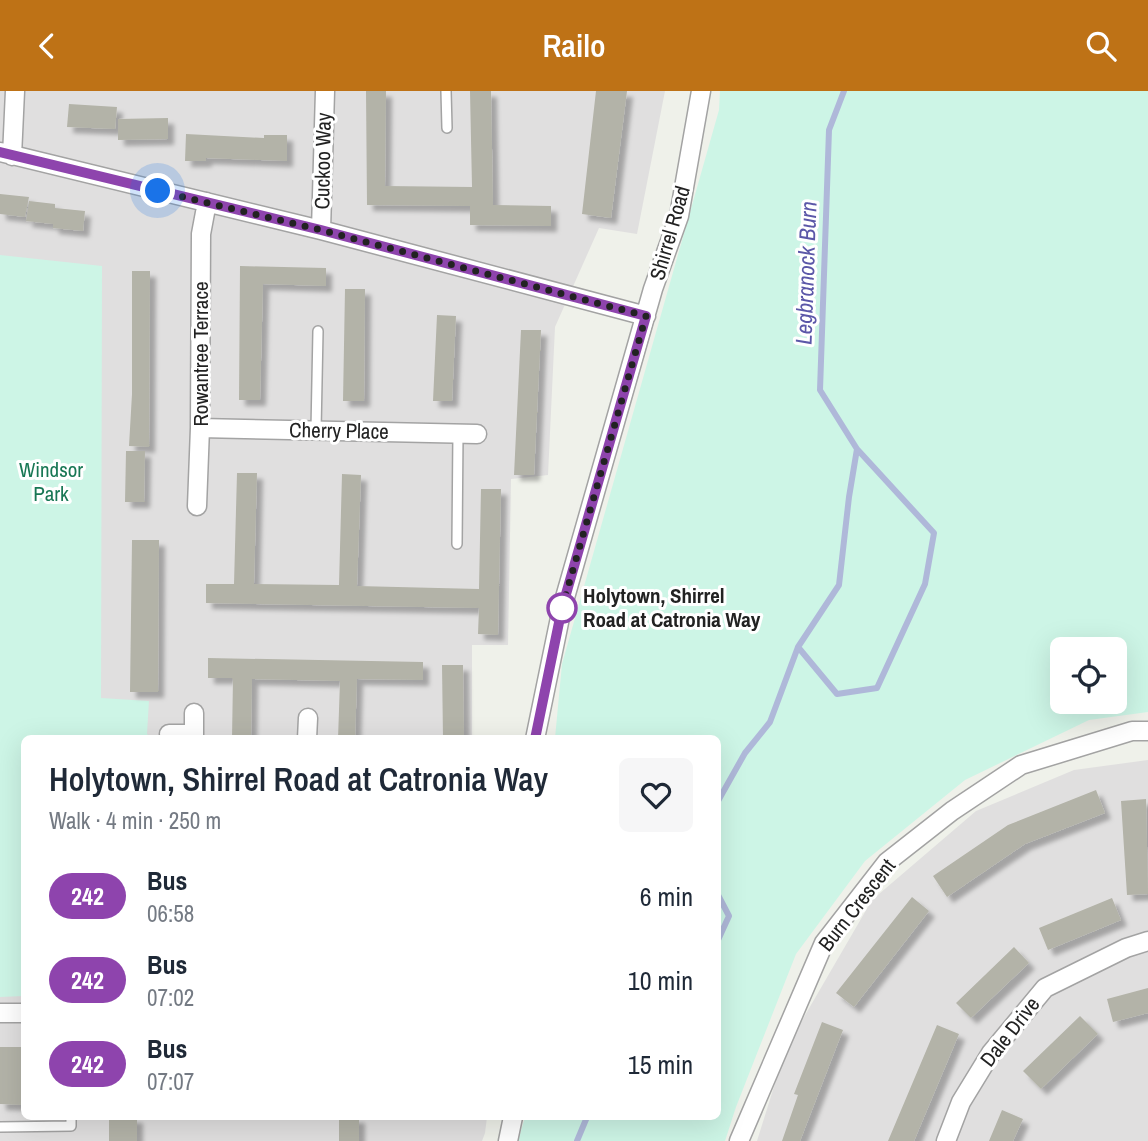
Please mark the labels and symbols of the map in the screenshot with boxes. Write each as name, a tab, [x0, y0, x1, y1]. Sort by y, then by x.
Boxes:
street label: Cuckoo Way	[307, 112, 338, 210]
your location	[140, 173, 175, 208]
street label: Shirrel Road	[642, 182, 697, 283]
water label: Legbranock Burn	[788, 201, 823, 345]
street label: Rowantree Terrace	[186, 281, 215, 427]
street label: Cherry Place	[289, 415, 389, 446]
park label: Windsor Park	[19, 455, 83, 508]
place label: Holytown, Shirrel Road at Catronia Way	[583, 581, 761, 634]
marker: Holytown, Shirrel Road at Catronia Way	[547, 593, 577, 623]
street label: Burn Crescent	[811, 852, 902, 957]
street label: Dale Drive	[973, 991, 1046, 1073]

